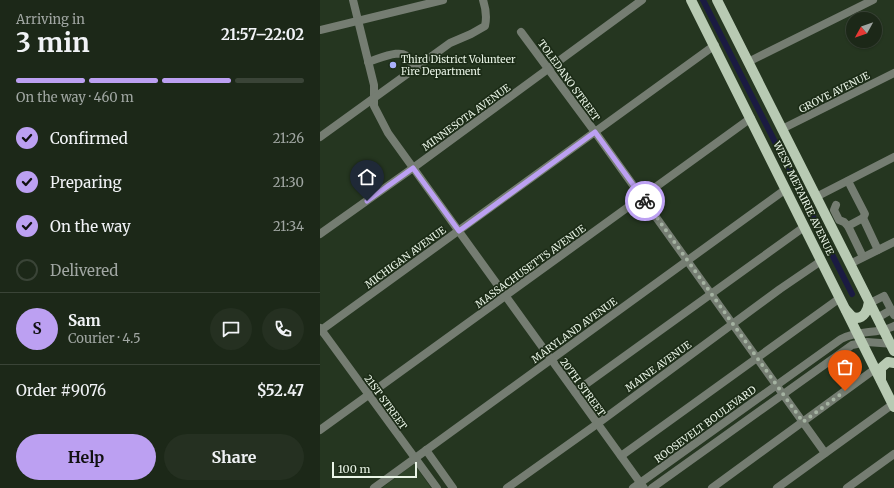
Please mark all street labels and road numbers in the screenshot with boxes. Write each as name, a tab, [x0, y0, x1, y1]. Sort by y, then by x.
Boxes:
street label: TOLEDANO STREET	[535, 37, 603, 124]
street label: GROVE AVENUE	[797, 69, 872, 116]
street label: MINNESOTA AVENUE	[420, 81, 513, 154]
street label: WEST METAIRIE AVENUE	[770, 138, 837, 258]
street label: MASSACHUSETTS AVENUE	[473, 222, 589, 311]
street label: MICHIGAN AVENUE	[362, 223, 449, 291]
street label: MARYLAND AVENUE	[529, 295, 620, 366]
street label: MAINE AVENUE	[623, 338, 694, 395]
street label: 20TH STREET	[557, 356, 608, 419]
street label: 21ST STREET	[361, 372, 410, 432]
street label: ROOSEVELT BOULEVARD	[652, 383, 759, 466]

